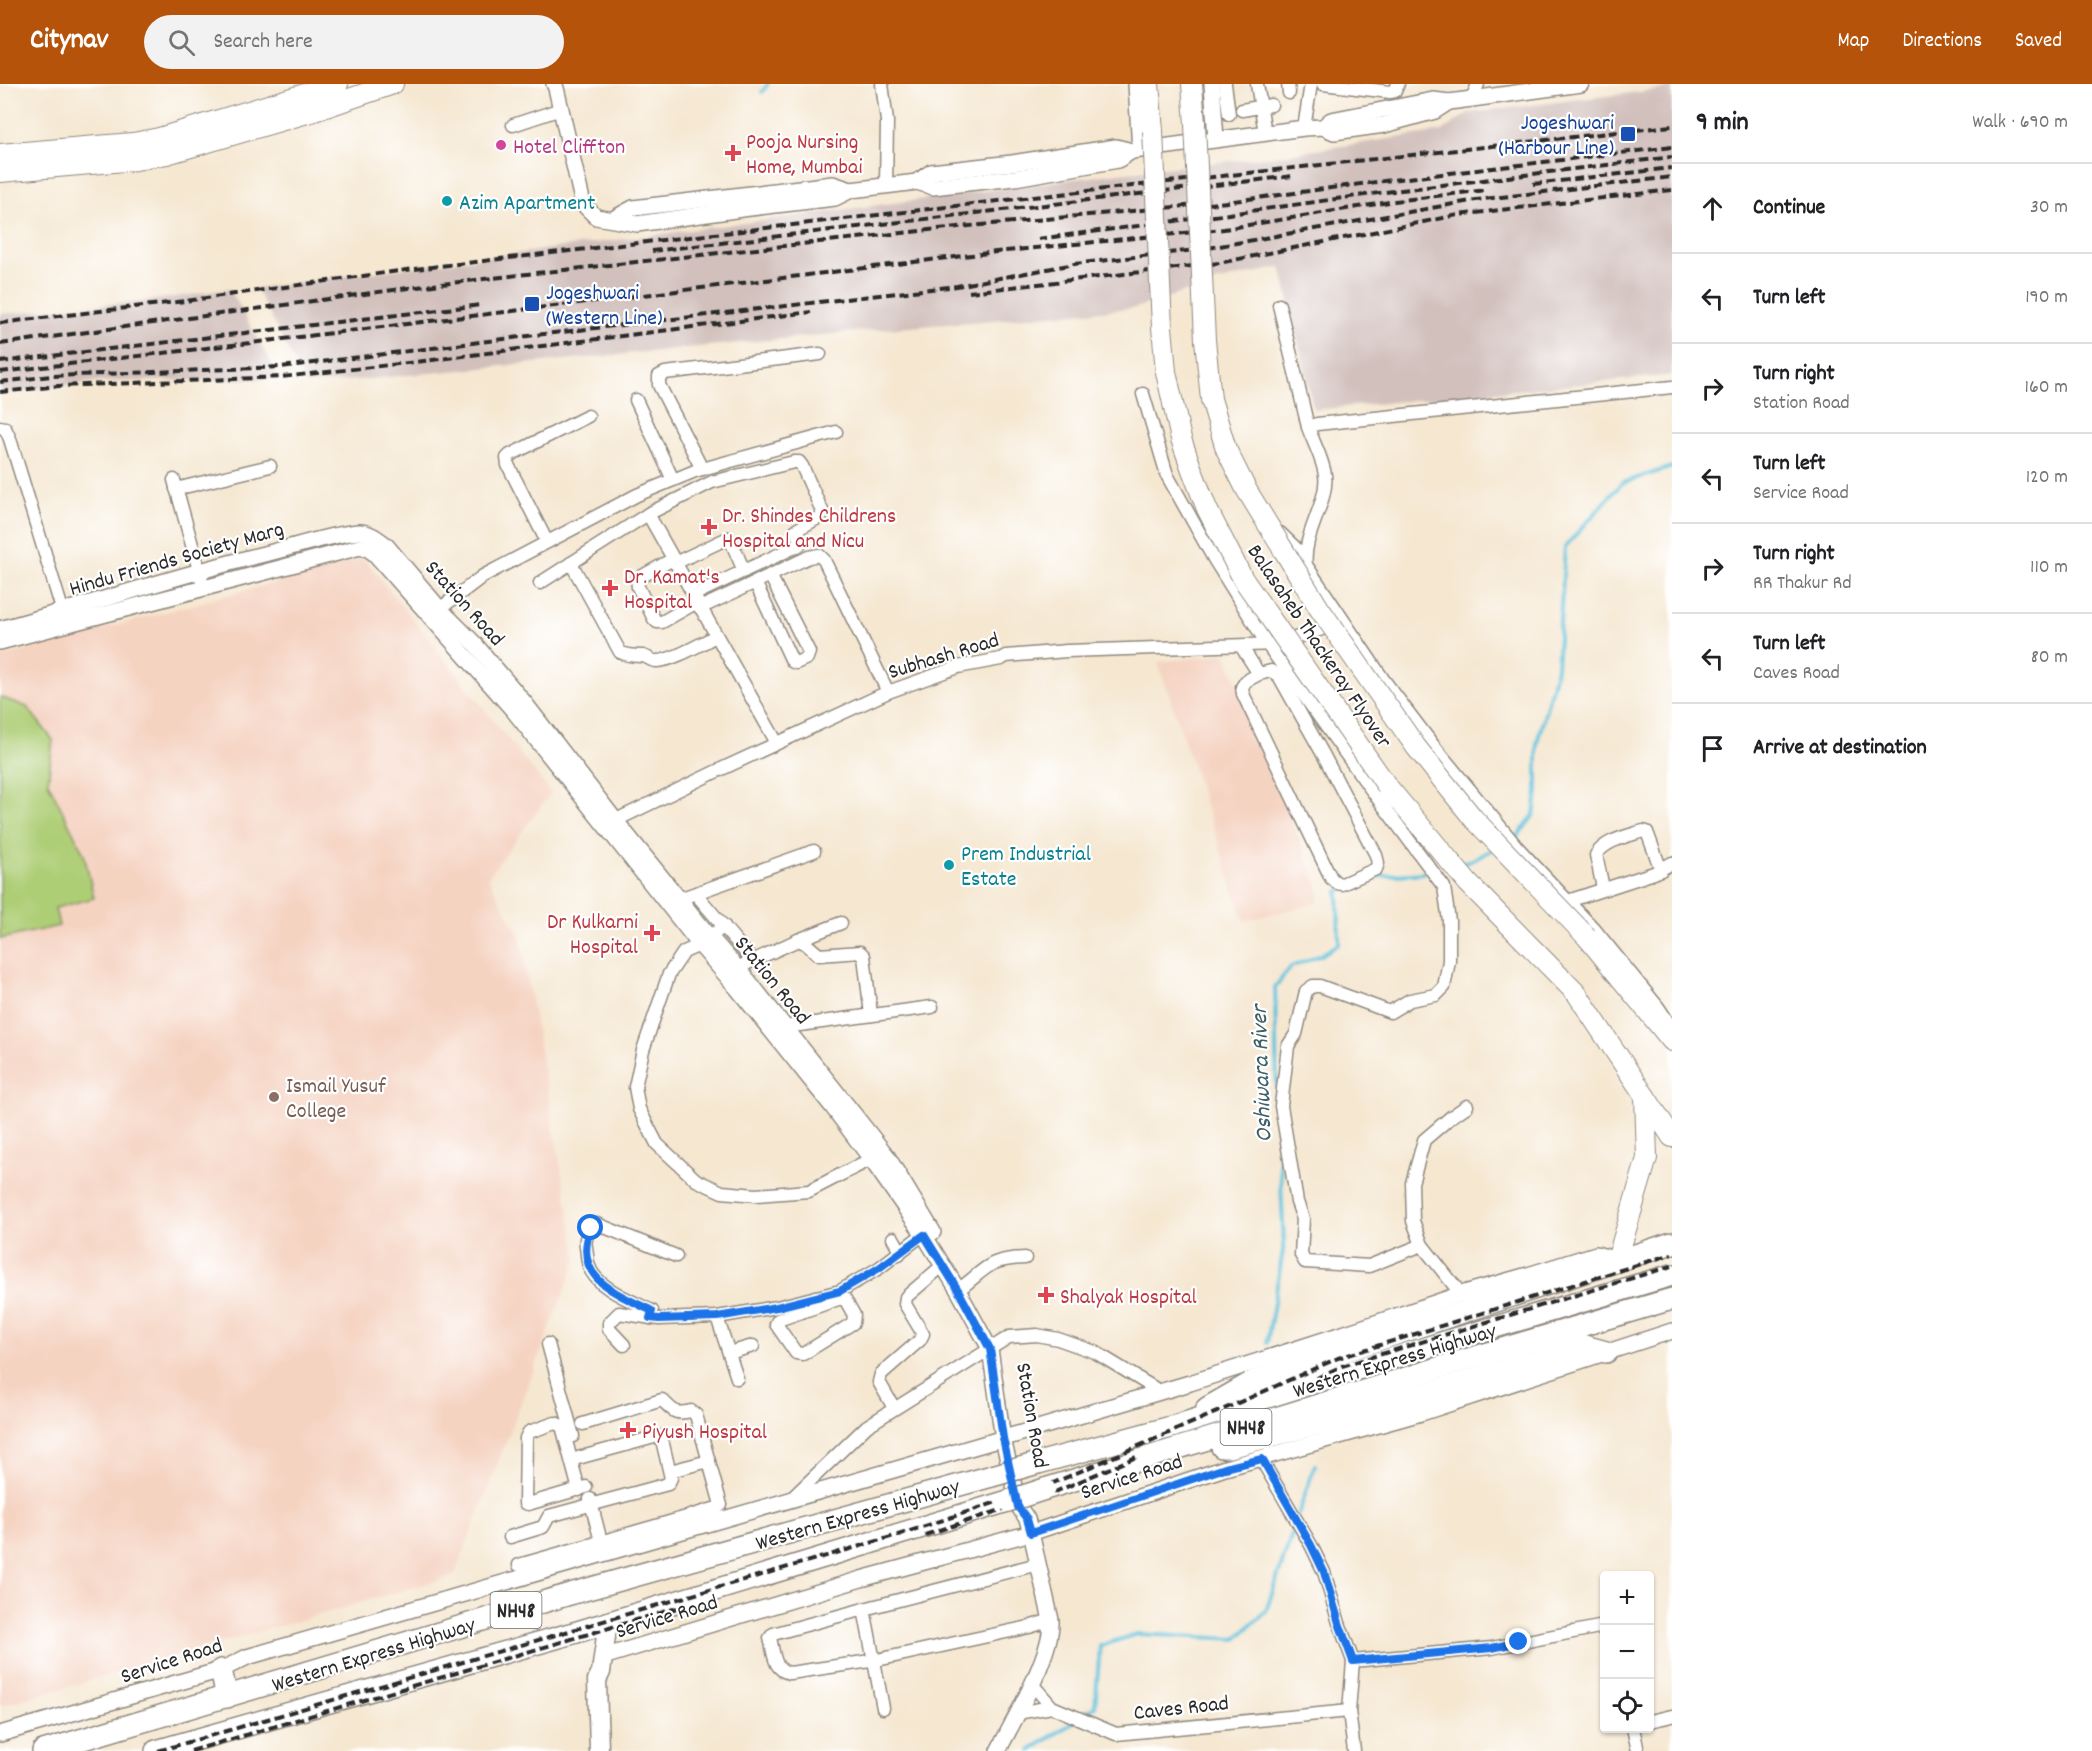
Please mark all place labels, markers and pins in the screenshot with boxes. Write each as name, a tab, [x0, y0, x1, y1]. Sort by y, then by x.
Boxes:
place label: Jogeshwari (Harbour Line)	[1498, 109, 1614, 165]
marker: Jogeshwari (Harbour Line)	[1619, 125, 1637, 143]
place label: Pooja Nursing Home, Mumbai	[746, 128, 862, 184]
place label: Hotel Cliffton	[513, 133, 625, 164]
marker: Hotel Cliffton	[494, 138, 508, 152]
marker: Pooja Nursing Home, Mumbai	[724, 144, 742, 162]
place label: Azim Apartment	[459, 189, 595, 220]
marker: Azim Apartment	[440, 194, 454, 208]
place label: Jogeshwari (Western Line)	[546, 279, 663, 335]
marker: Jogeshwari (Western Line)	[523, 295, 541, 313]
place label: Dr. Shindes Childrens Hospital and Nicu	[722, 502, 896, 558]
marker: Dr. Shindes Childrens Hospital and Nicu	[700, 518, 718, 536]
place label: Dr. Kamat's Hospital	[624, 563, 720, 619]
marker: Dr. Kamat's Hospital	[601, 579, 619, 597]
place label: Prem Industrial Estate	[961, 840, 1091, 896]
marker: Prem Industrial Estate	[942, 858, 956, 872]
place label: Dr Kulkarni Hospital	[547, 908, 638, 964]
marker: Dr Kulkarni Hospital	[643, 924, 661, 942]
place label: Ismail Yusuf College	[286, 1072, 387, 1128]
marker: Ismail Yusuf College	[267, 1090, 281, 1104]
place label: Shalyak Hospital	[1060, 1283, 1197, 1314]
marker: Shalyak Hospital	[1037, 1286, 1055, 1304]
place label: Piyush Hospital	[642, 1418, 767, 1449]
marker: Piyush Hospital	[619, 1421, 637, 1439]

